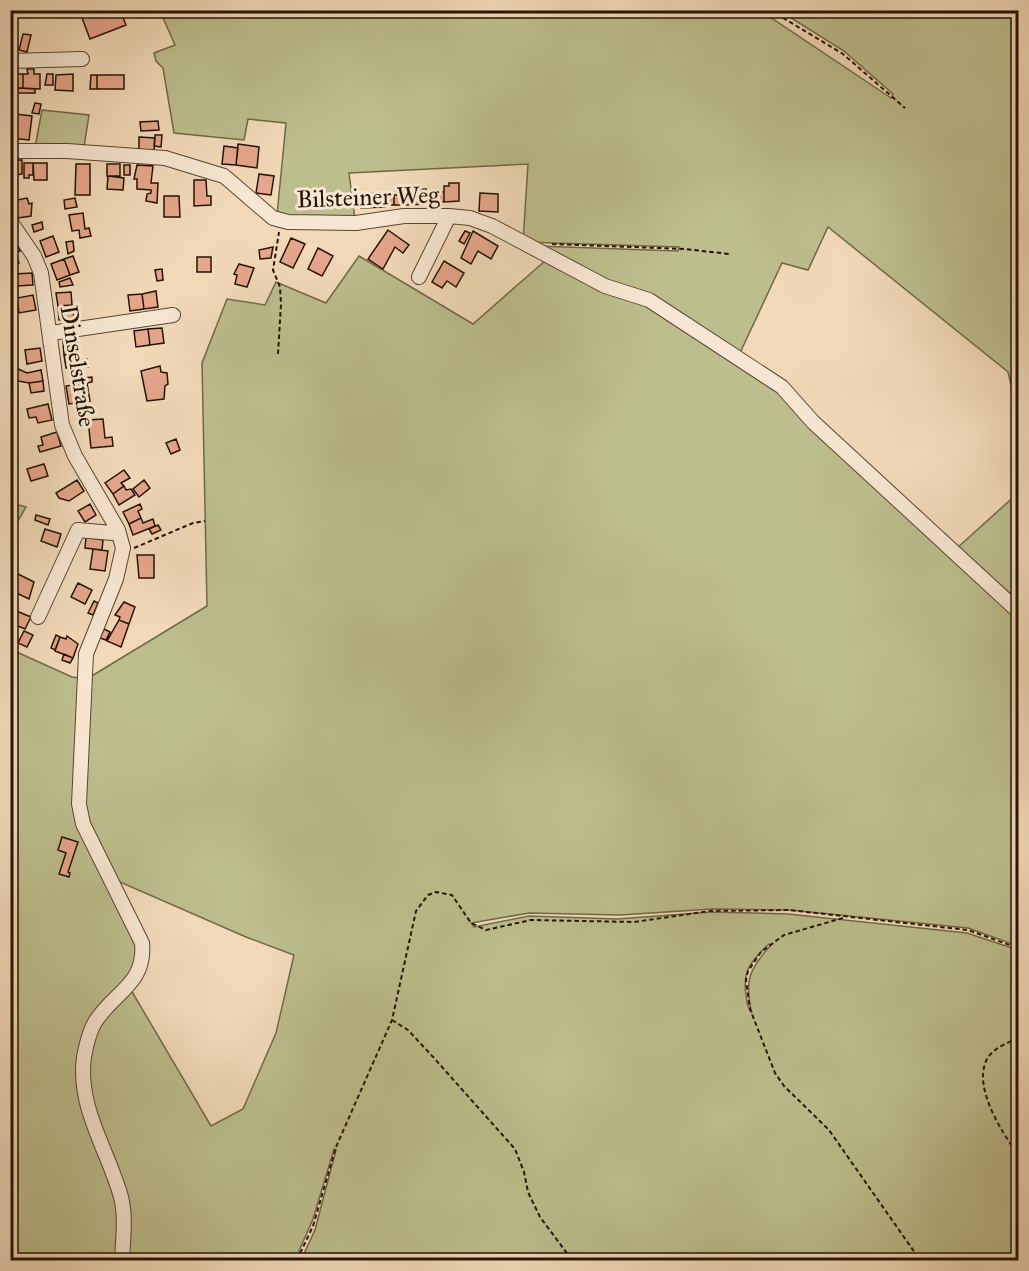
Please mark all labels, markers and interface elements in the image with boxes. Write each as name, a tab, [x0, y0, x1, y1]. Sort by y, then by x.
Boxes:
street label: Bilsteiner Weg	[296, 179, 441, 214]
street label: Dinselstraße	[54, 303, 102, 429]

